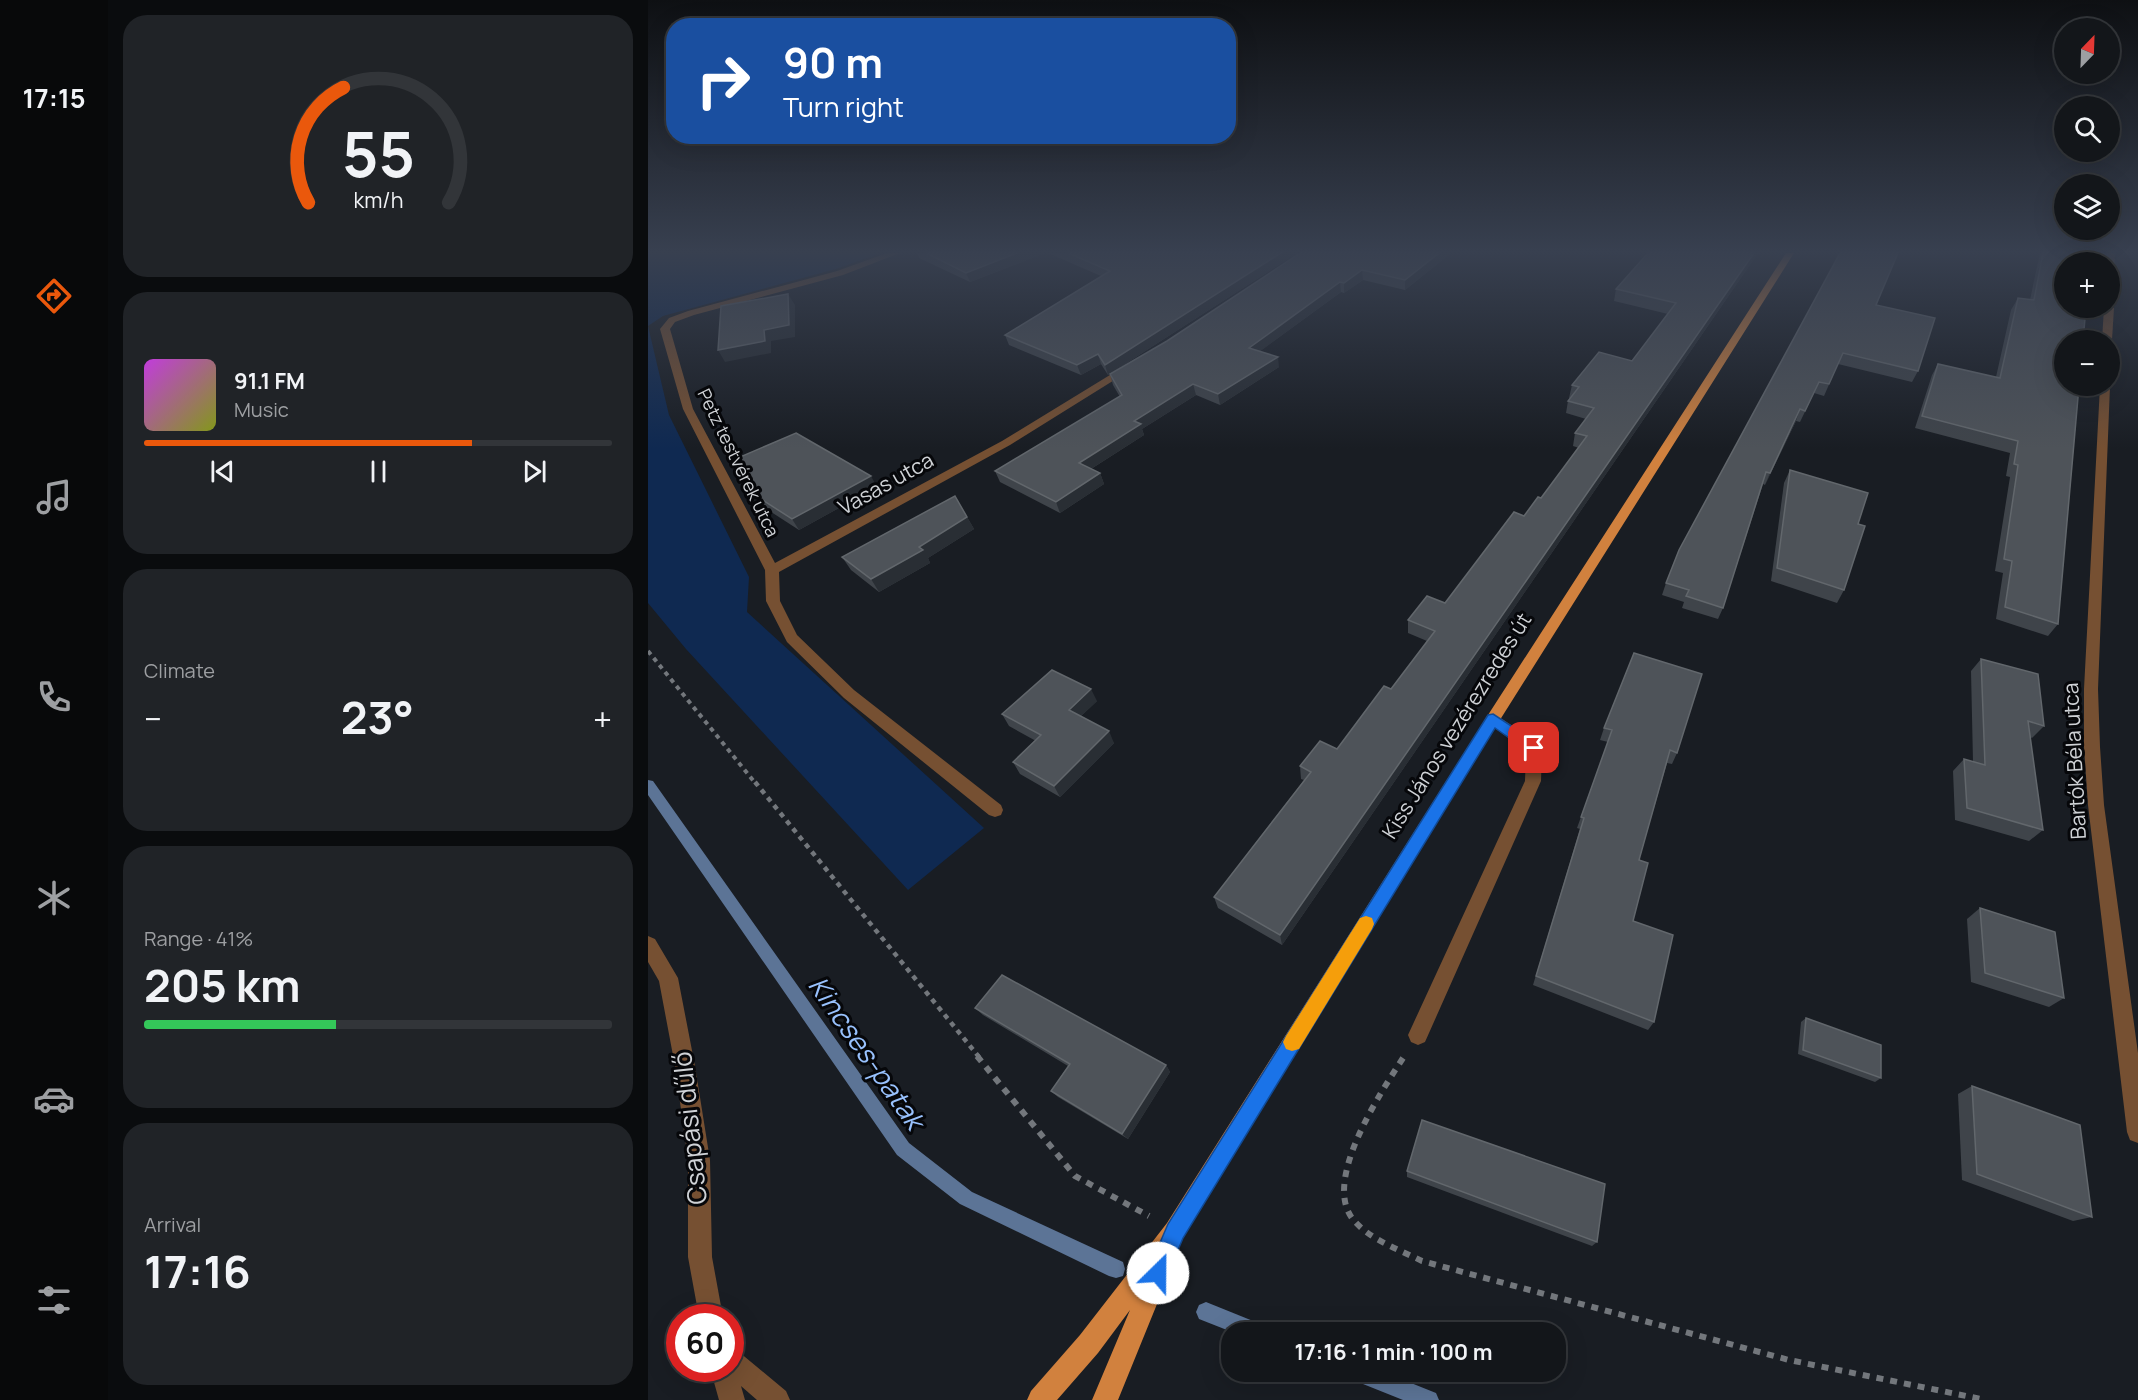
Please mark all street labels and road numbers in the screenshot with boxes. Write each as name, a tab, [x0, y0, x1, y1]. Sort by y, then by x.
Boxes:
street label: Petz testvérek utca	[693, 384, 785, 541]
street label: Vasas utca	[833, 445, 938, 521]
street label: Kiss János vezérezredes út	[1375, 607, 1537, 844]
street label: Bartók Béla utca	[2056, 682, 2092, 840]
street label: Csapási dűlő	[663, 1050, 715, 1206]

